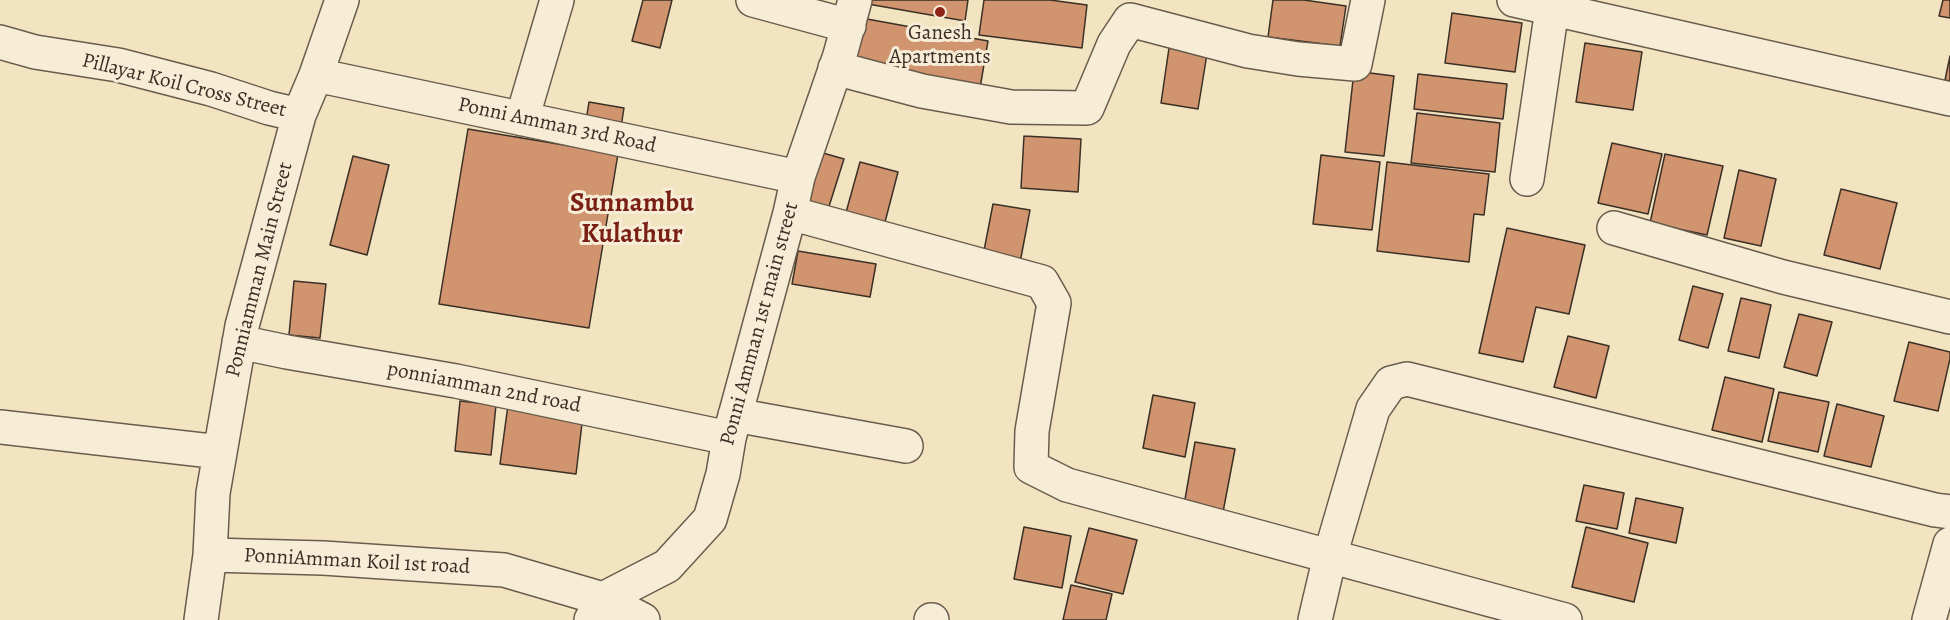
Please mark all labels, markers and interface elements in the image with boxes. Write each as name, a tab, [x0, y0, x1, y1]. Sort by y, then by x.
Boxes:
marker: Ganesh Apartments	[933, 5, 947, 19]
place label: Ganesh Apartments	[889, 21, 991, 71]
street label: Pillayar Koil Cross Street	[79, 48, 289, 124]
street label: Ponni Amman 3rd Road	[456, 93, 658, 159]
street label: Ponniamman Main Street	[221, 160, 299, 380]
district label: Sunnambu Kulathur	[570, 188, 694, 251]
street label: Ponni Amman 1st main street	[715, 200, 805, 448]
street label: ponniamman 2nd road	[385, 357, 583, 419]
street label: PonniAmman Koil 1st road	[243, 543, 471, 581]

